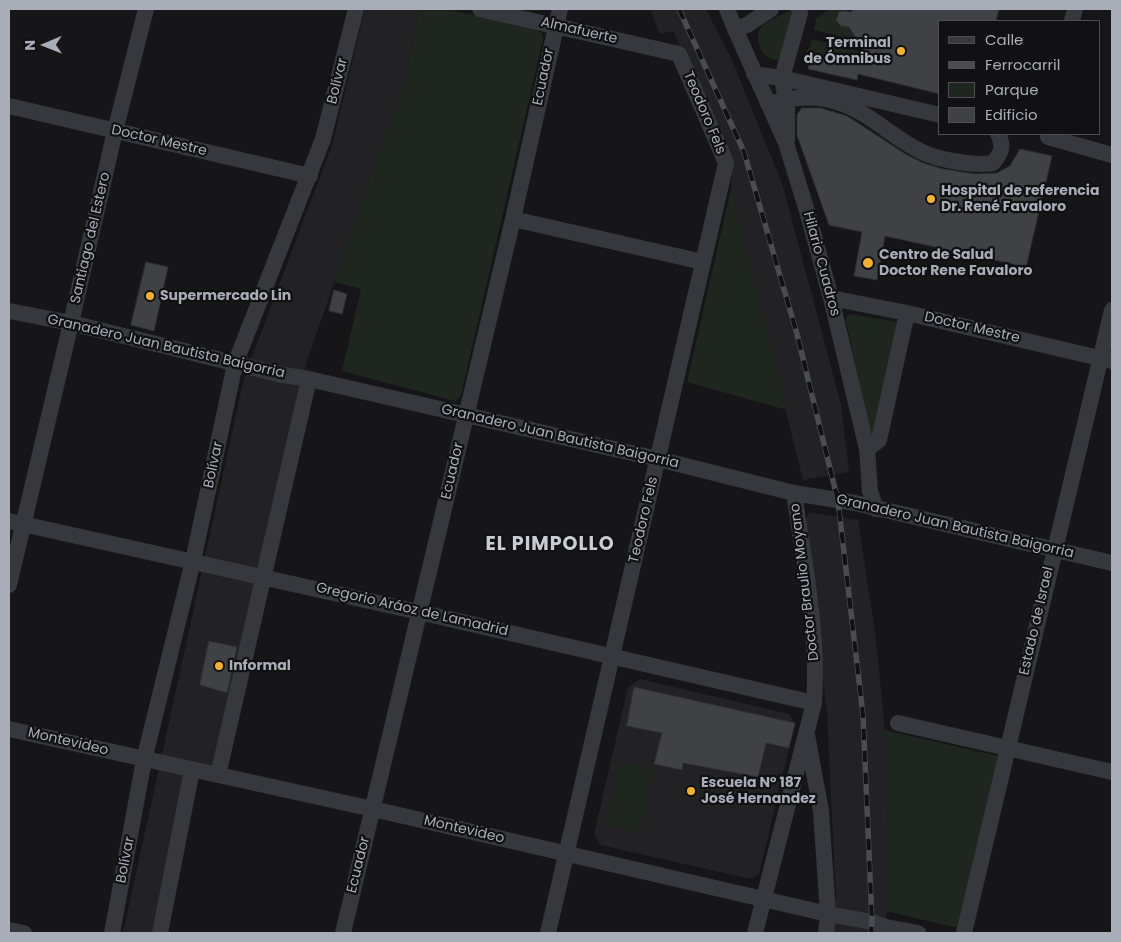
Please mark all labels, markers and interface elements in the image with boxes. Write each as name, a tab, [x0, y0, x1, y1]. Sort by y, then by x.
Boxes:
street label: Almafuerte	[539, 14, 619, 48]
north arrow	[20, 20, 70, 70]
legend	[938, 20, 1101, 135]
text: Calle	[985, 29, 1023, 50]
place label: Terminal de Ómnibus	[804, 35, 891, 68]
text: N	[20, 40, 40, 51]
marker: Terminal de Ómnibus	[895, 45, 907, 57]
street label: Ecuador	[530, 47, 558, 107]
text: Ferrocarril	[985, 54, 1060, 75]
street label: Bolívar	[324, 56, 352, 106]
street label: Teodoro Fels	[679, 69, 729, 157]
text: Parque	[985, 79, 1038, 100]
text: Edificio	[985, 104, 1038, 125]
street label: Doctor Mestre	[110, 122, 208, 160]
street label: Santiago del Estero	[68, 171, 114, 305]
place label: Hospital de referencia Dr. René Favaloro	[941, 183, 1099, 216]
marker: Hospital de referencia Dr. René Favaloro	[925, 193, 937, 205]
street label: Hilario Cuadros	[799, 210, 843, 318]
place label: Centro de Salud Doctor Rene Favaloro	[879, 247, 1032, 280]
marker: Centro de Salud Doctor Rene Favaloro	[861, 256, 875, 270]
place label: Supermercado Lin	[160, 288, 291, 304]
marker: Supermercado Lin	[144, 290, 156, 302]
street label: Doctor Mestre	[923, 309, 1021, 347]
street label: Granadero Juan Bautista Baigorria	[46, 311, 286, 383]
street label: Granadero Juan Bautista Baigorria	[440, 401, 680, 473]
street label: Bolívar	[201, 440, 227, 490]
street label: Ecuador	[438, 441, 468, 501]
street label: Teodoro Fels	[626, 475, 662, 565]
street label: Granadero Juan Bautista Baigorria	[835, 491, 1075, 563]
street label: Doctor Braulio Moyano	[787, 502, 823, 662]
district label: EL PIMPOLLO	[484, 534, 616, 556]
street label: Estado de Israel	[1016, 565, 1058, 677]
street label: Gregorio Aráoz de Lamadrid	[314, 580, 510, 640]
place label: Informal	[229, 658, 291, 674]
marker: Informal	[213, 660, 225, 672]
street label: Montevideo	[26, 725, 110, 759]
place label: Escuela N° 187 José Hernandez	[701, 775, 816, 808]
marker: Escuela N° 187 José Hernandez	[685, 785, 697, 797]
street label: Montevideo	[422, 813, 506, 847]
street label: Bolívar	[113, 835, 139, 885]
street label: Ecuador	[344, 835, 374, 895]

